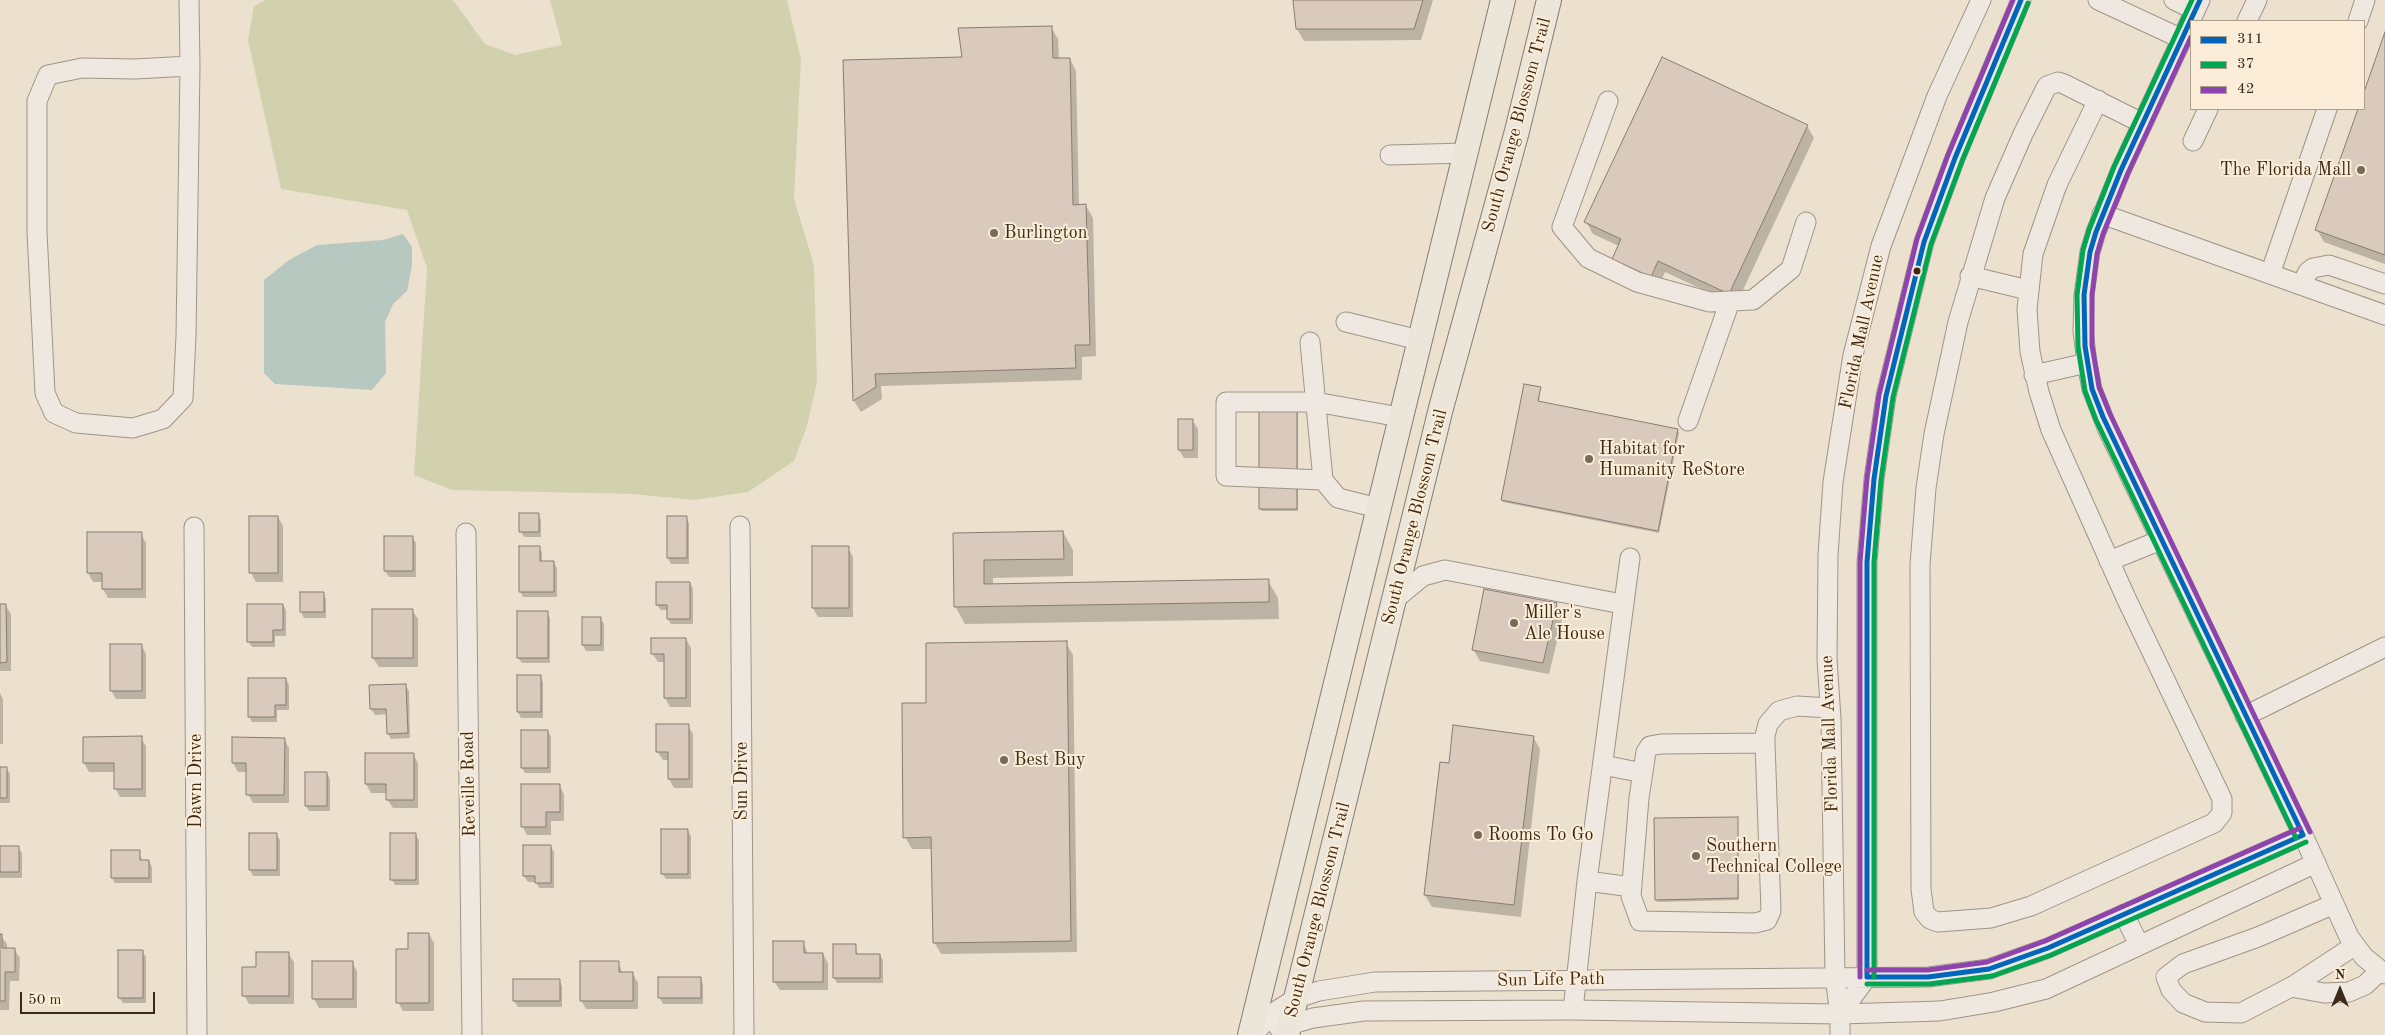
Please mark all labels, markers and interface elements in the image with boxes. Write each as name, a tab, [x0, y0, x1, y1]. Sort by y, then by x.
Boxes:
street label: South Orange Blossom Trail	[1478, 15, 1556, 235]
legend	[2190, 20, 2365, 110]
text: 311	[2237, 32, 2263, 47]
text: 37	[2237, 57, 2254, 72]
text: 42	[2237, 82, 2254, 97]
place label: The Florida Mall	[2220, 159, 2351, 181]
marker: The Florida Mall	[2355, 164, 2367, 176]
place label: Burlington	[1004, 222, 1088, 244]
marker: Burlington	[988, 227, 1000, 239]
street label: Florida Mall Avenue	[1835, 253, 1889, 411]
unlabelled marker	[1912, 266, 1922, 276]
street label: South Orange Blossom Trail	[1378, 407, 1452, 627]
place label: Habitat for Humanity ReStore	[1599, 438, 1745, 480]
marker: Habitat for Humanity ReStore	[1583, 453, 1595, 465]
place label: Miller's Ale House	[1524, 602, 1605, 644]
marker: Miller's Ale House	[1508, 617, 1520, 629]
street label: Florida Mall Avenue	[1816, 655, 1844, 813]
street label: Reveille Road	[457, 731, 481, 837]
street label: Dawn Drive	[185, 734, 207, 828]
street label: Sun Drive	[731, 742, 753, 820]
place label: Best Buy	[1014, 749, 1085, 771]
marker: Best Buy	[998, 754, 1010, 766]
street label: South Orange Blossom Trail	[1281, 800, 1355, 1020]
place label: Rooms To Go	[1488, 824, 1593, 846]
marker: Rooms To Go	[1472, 829, 1484, 841]
place label: Southern Technical College	[1706, 835, 1842, 878]
marker: Southern Technical College	[1690, 850, 1702, 862]
north arrow	[2315, 965, 2365, 1015]
street label: Sun Life Path	[1497, 968, 1605, 992]
text: N	[2335, 968, 2345, 982]
scale bar	[22, 982, 158, 1014]
text: 50 m	[28, 993, 62, 1008]

